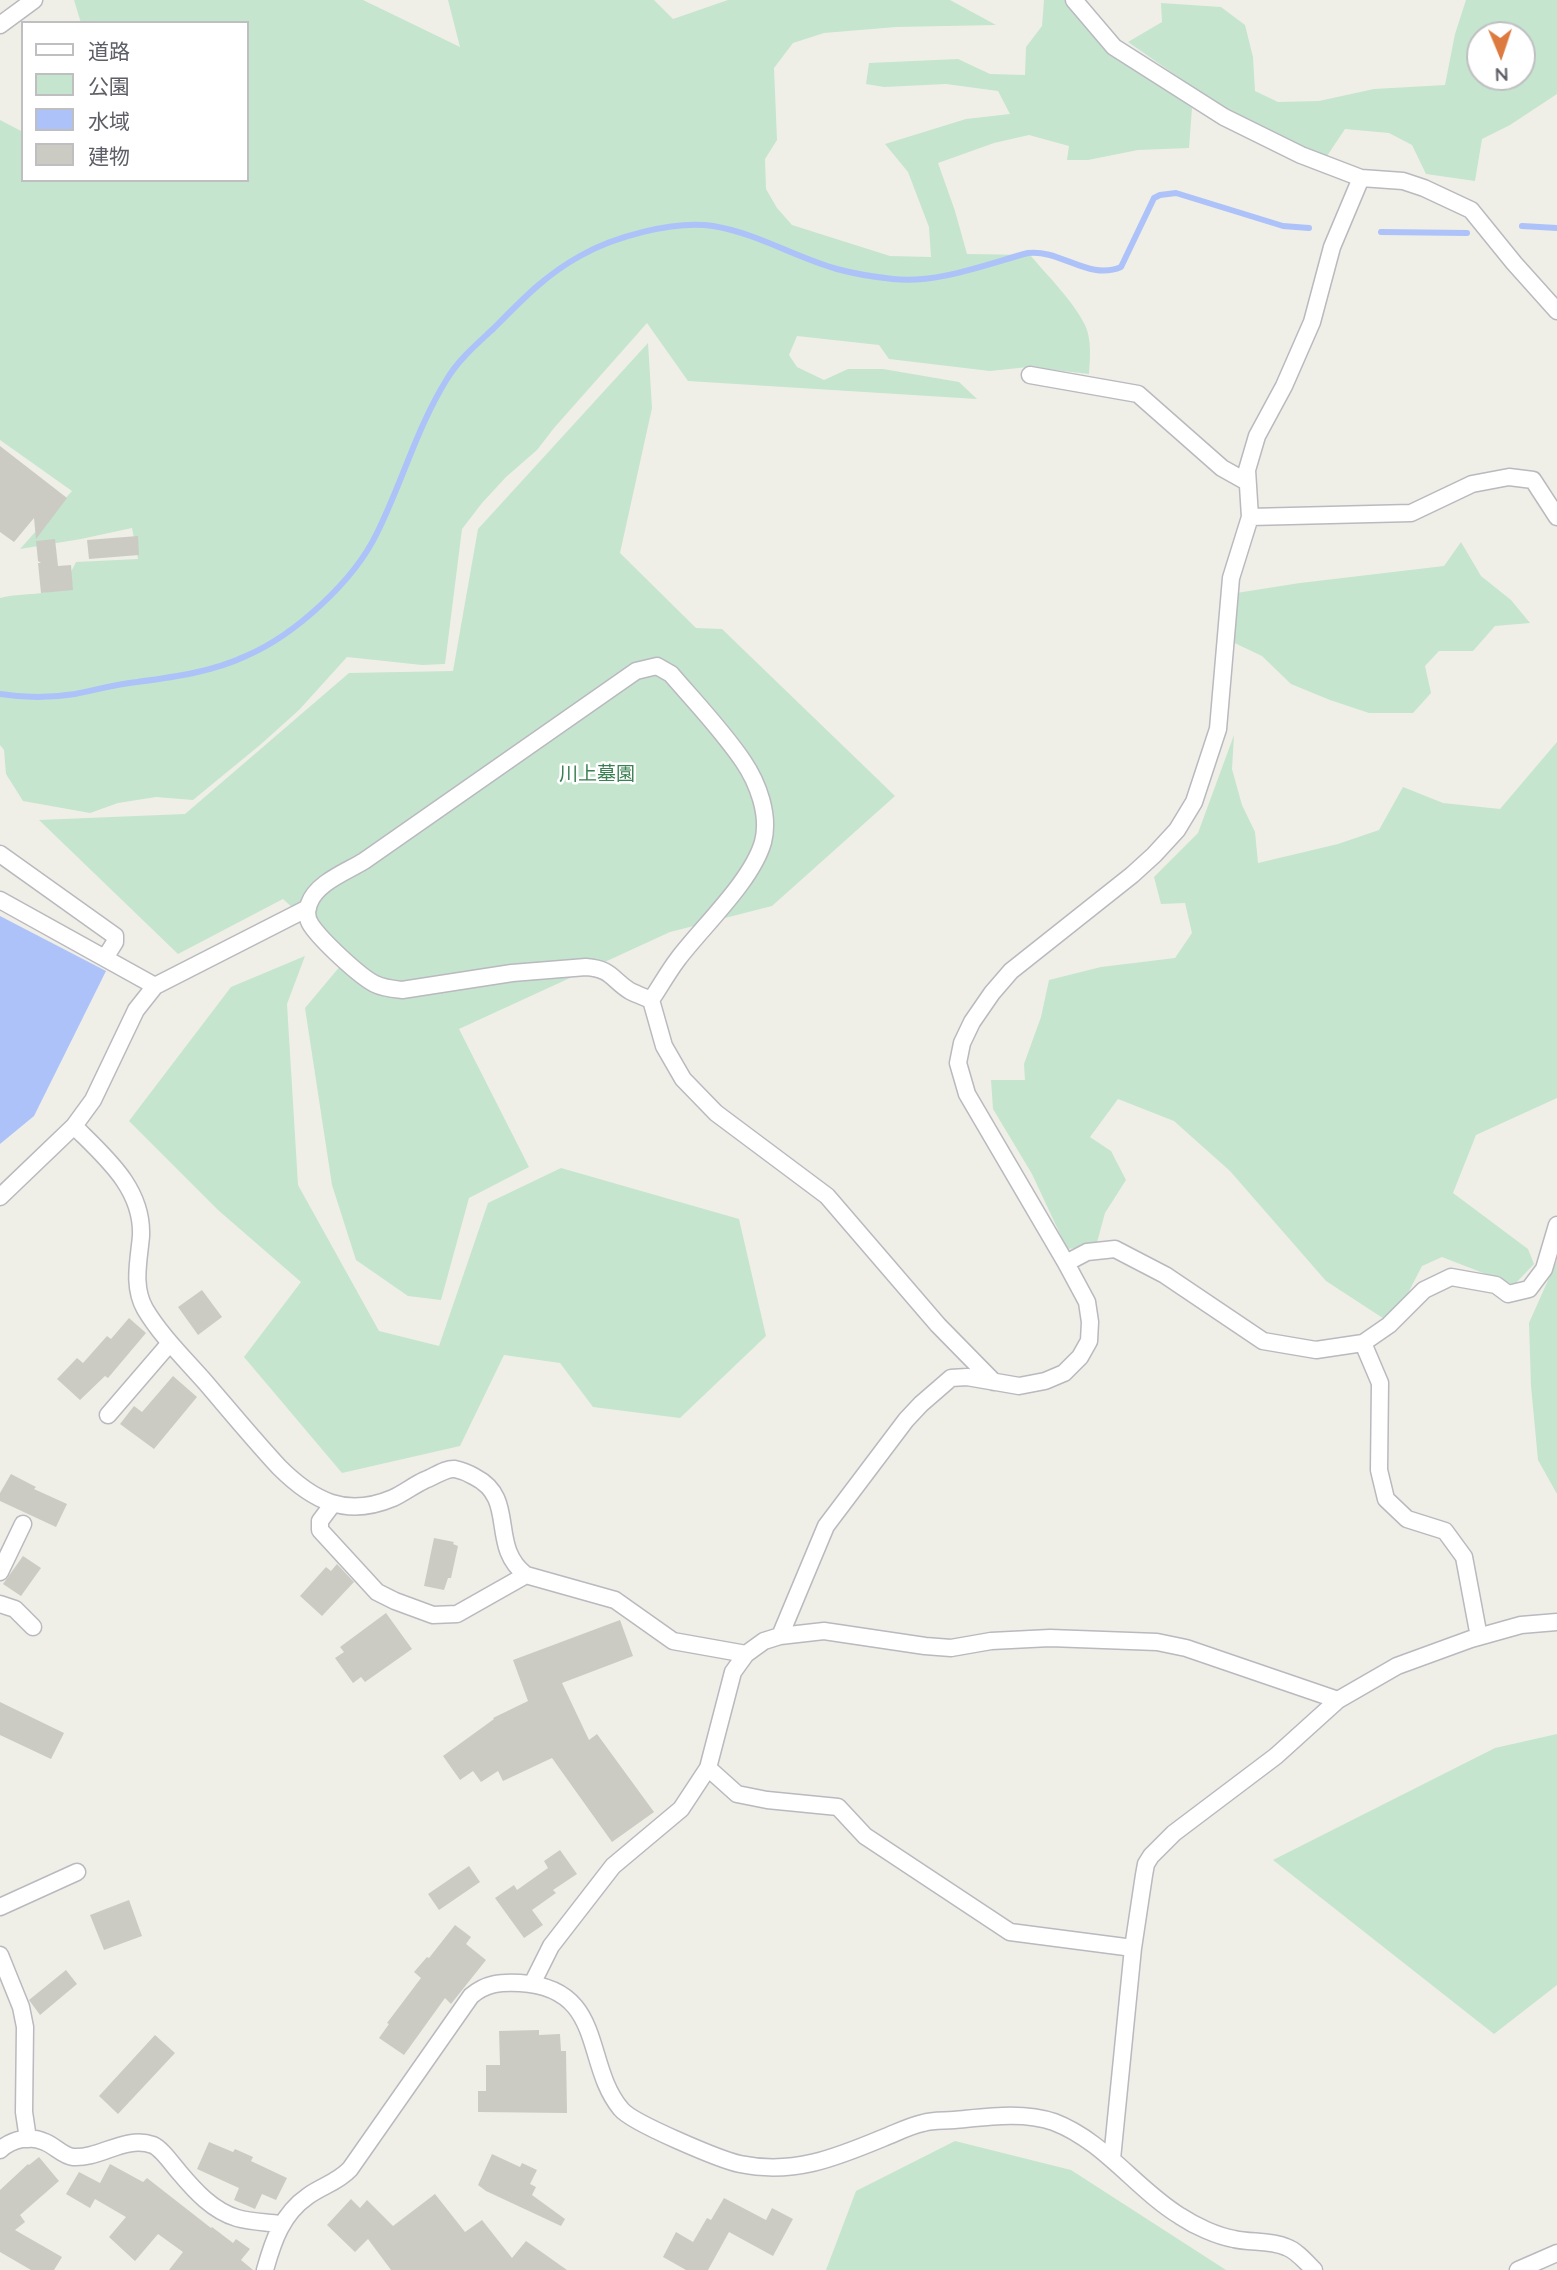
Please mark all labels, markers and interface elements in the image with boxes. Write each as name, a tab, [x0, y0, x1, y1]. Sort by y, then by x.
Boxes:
legend	[21, 21, 248, 182]
north arrow	[1466, 21, 1536, 91]
text: 道路	[88, 38, 130, 64]
text: N	[1494, 63, 1509, 87]
text: 公園	[88, 73, 130, 99]
text: 水域	[88, 108, 130, 134]
text: 建物	[88, 143, 130, 169]
park label: 川上墓園	[559, 763, 635, 785]

